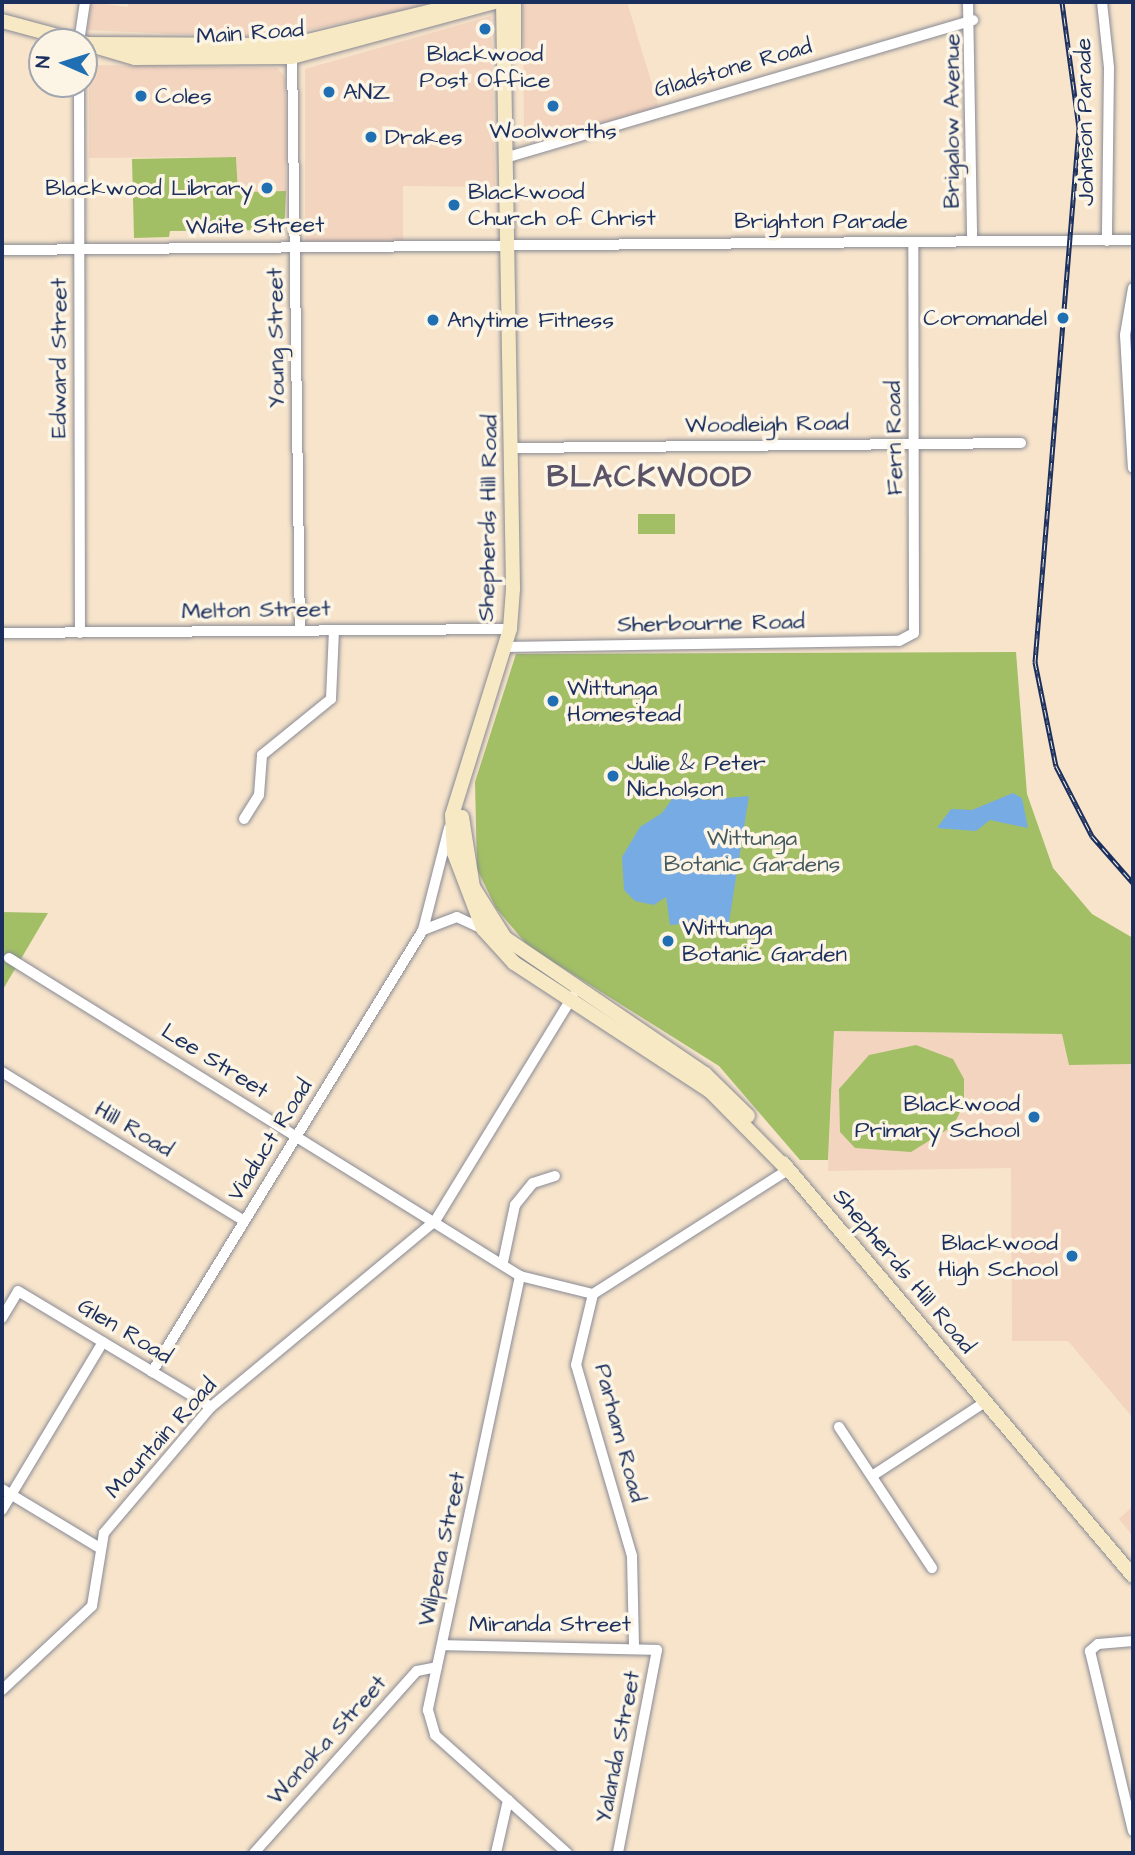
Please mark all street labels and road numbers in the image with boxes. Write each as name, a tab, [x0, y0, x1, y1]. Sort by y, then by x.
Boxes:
street label: Main Road	[195, 15, 305, 51]
street label: Gladstone Road	[651, 32, 815, 104]
street label: Brigalow Avenue	[938, 33, 966, 209]
street label: Johnson Parade	[1070, 38, 1100, 206]
street label: Brighton Parade	[734, 207, 908, 235]
street label: Waite Street	[185, 211, 325, 241]
street label: Young Street	[261, 268, 291, 408]
street label: Edward Street	[45, 278, 73, 438]
street label: Fern Road	[879, 380, 909, 496]
street label: Woodleigh Road	[685, 409, 849, 439]
street label: Shepherds Hill Road	[472, 414, 504, 622]
street label: Melton Street	[181, 595, 331, 625]
street label: Sherbourne Road	[617, 608, 805, 638]
street label: Lee Street	[156, 1017, 274, 1105]
street label: Viaduct Road	[221, 1074, 319, 1206]
street label: Hill Road	[90, 1095, 178, 1163]
street label: Shepherds Hill Road	[827, 1183, 981, 1359]
street label: Glen Road	[73, 1292, 177, 1370]
street label: Parham Road	[588, 1361, 652, 1505]
street label: Mountain Road	[100, 1372, 222, 1504]
street label: Wilpena Street	[412, 1469, 472, 1629]
street label: Miranda Street	[469, 1610, 631, 1638]
street label: Wonoka Street	[262, 1669, 392, 1811]
street label: Yalanda Street	[590, 1669, 646, 1825]

